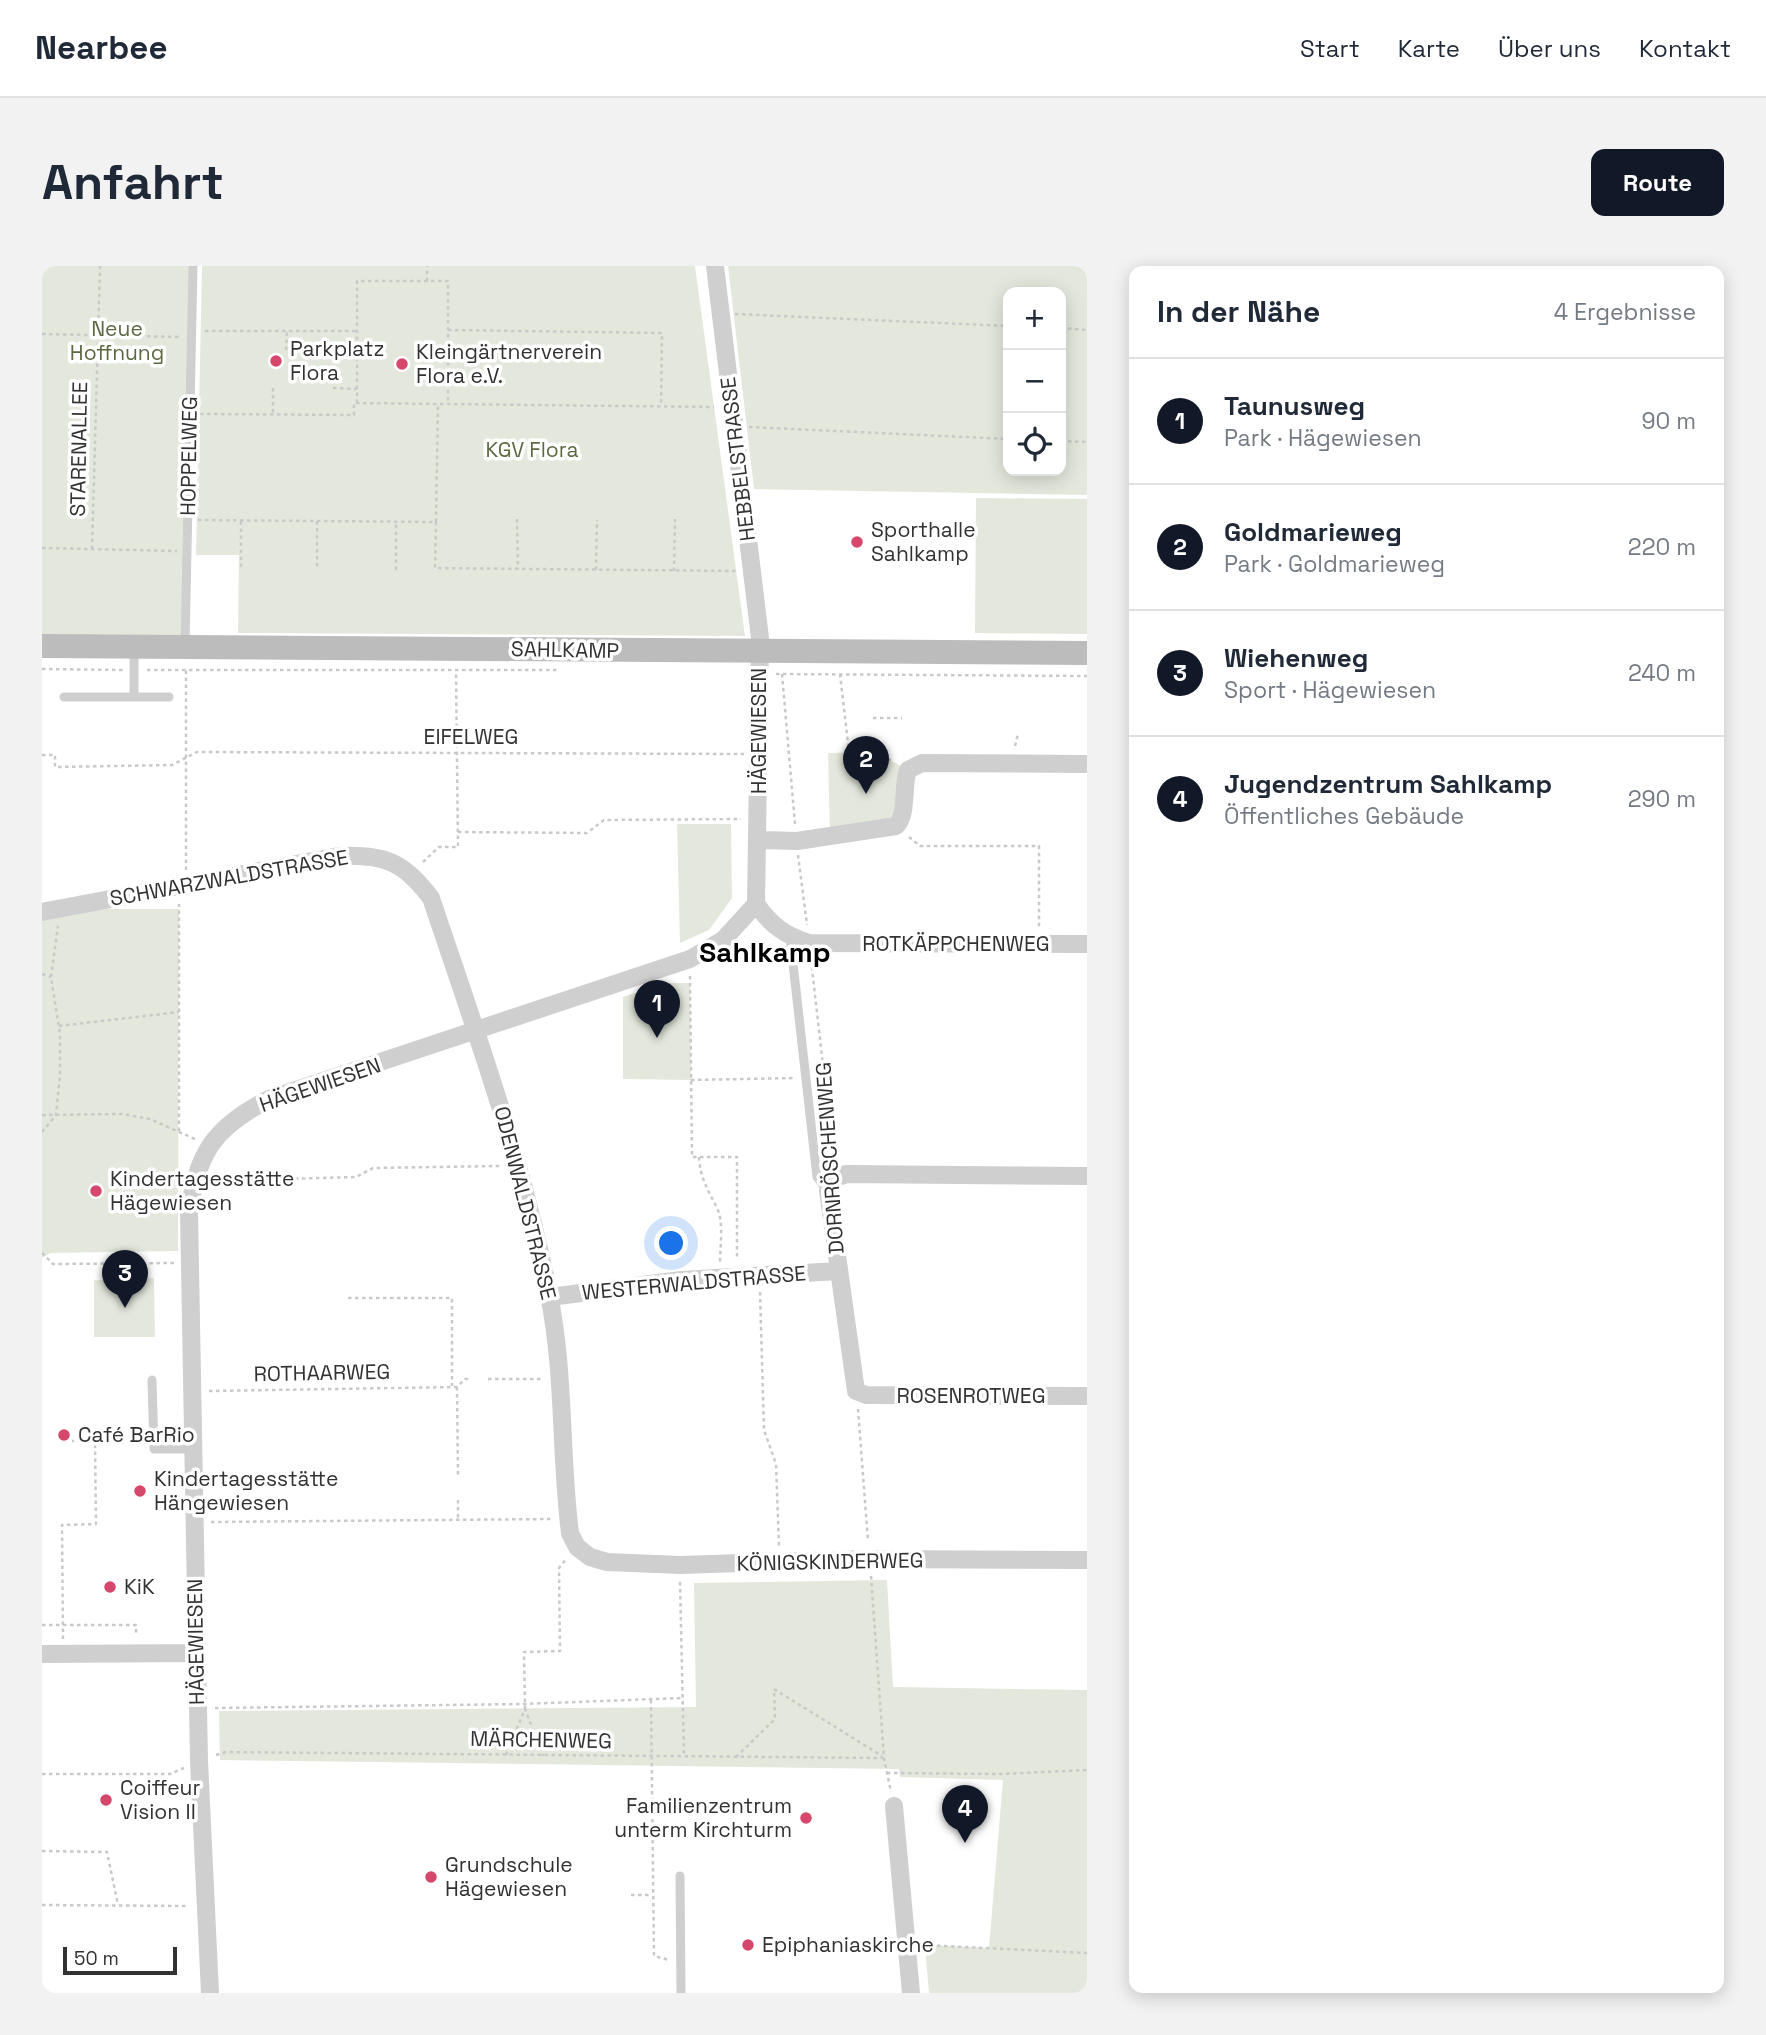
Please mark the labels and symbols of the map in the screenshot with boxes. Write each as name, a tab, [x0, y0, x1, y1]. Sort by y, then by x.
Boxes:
park label: Neue Hoffnung	[70, 315, 164, 366]
place label: Parkplatz Flora	[290, 335, 384, 386]
place label: Kleingärtnerverein Flora e.V.	[416, 338, 602, 389]
marker: Parkplatz Flora	[268, 353, 284, 369]
marker: Kleingärtnerverein Flora e.V.	[394, 356, 410, 372]
street label: HEBBELSTRASSE	[714, 375, 761, 543]
street label: STARENALLEE	[64, 381, 93, 517]
street label: HOPPELWEG	[174, 396, 203, 516]
park label: KGV Flora	[486, 436, 578, 463]
place label: Sporthalle Sahlkamp	[871, 516, 976, 567]
marker: Sporthalle Sahlkamp	[849, 534, 865, 550]
street label: SAHLKAMP	[511, 635, 619, 664]
street label: HÄGEWIESEN	[745, 668, 772, 794]
street label: EIFELWEG	[424, 723, 518, 750]
pin: 2	[843, 736, 889, 794]
street label: SCHWARZWALDSTRASSE	[108, 843, 350, 912]
street label: ROTKÄPPCHENWEG	[862, 930, 1050, 957]
district label: Sahlkamp	[699, 934, 831, 970]
pin: 1	[634, 980, 680, 1038]
street label: HÄGEWIESEN	[256, 1051, 384, 1118]
street label: DORNRÖSCHENWEG	[809, 1061, 850, 1255]
street label: ODENWALDSTRASSE	[488, 1103, 563, 1302]
place label: Kindertagesstätte Hägewiesen	[110, 1165, 294, 1216]
marker: Kindertagesstätte Hägewiesen	[88, 1183, 104, 1199]
your location	[654, 1226, 688, 1260]
pin: 3	[102, 1250, 148, 1308]
street label: WESTERWALDSTRASSE	[581, 1259, 807, 1306]
street label: ROTHAARWEG	[253, 1358, 390, 1387]
street label: ROSENROTWEG	[897, 1382, 1046, 1409]
place label: Café BarRio	[78, 1421, 195, 1448]
marker: Café BarRio	[56, 1427, 72, 1443]
place label: Kindertagesstätte Hängewiesen	[154, 1465, 338, 1516]
marker: Kindertagesstätte Hängewiesen	[132, 1483, 148, 1499]
street label: KÖNIGSKINDERWEG	[736, 1546, 924, 1577]
place label: KiK	[124, 1573, 155, 1600]
marker: KiK	[102, 1579, 118, 1595]
street label: HÄGEWIESEN	[181, 1579, 210, 1705]
street label: MÄRCHENWEG	[470, 1725, 612, 1754]
place label: Coiffeur Vision II	[120, 1774, 200, 1825]
pin: 4	[942, 1785, 988, 1843]
marker: Coiffeur Vision II	[98, 1792, 114, 1808]
place label: Familienzentrum unterm Kirchturm	[614, 1792, 792, 1843]
marker: Familienzentrum unterm Kirchturm	[798, 1810, 814, 1826]
place label: Grundschule Hägewiesen	[445, 1851, 573, 1902]
marker: Grundschule Hägewiesen	[423, 1869, 439, 1885]
place label: Epiphaniaskirche	[762, 1931, 934, 1958]
marker: Epiphaniaskirche	[740, 1937, 756, 1953]
scale bar	[63, 1944, 177, 1976]

